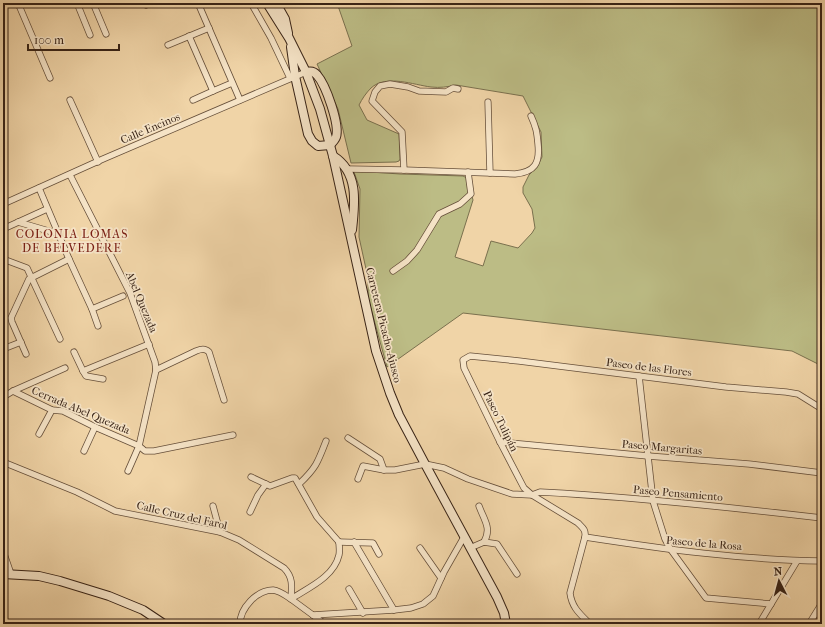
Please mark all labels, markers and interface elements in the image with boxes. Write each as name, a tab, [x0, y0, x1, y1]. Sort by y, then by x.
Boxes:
scale bar	[28, 26, 119, 52]
text: 100 m	[34, 33, 64, 47]
street label: Calle Encinos	[118, 110, 182, 147]
district label: COLONIA LOMAS DE BELVEDERE	[16, 227, 128, 255]
street label: Carretera Picacho-Ajusco	[363, 266, 404, 385]
street label: Abel Quezada	[123, 269, 161, 335]
street label: Paseo de las Flores	[605, 356, 692, 379]
street label: Cerrada Abel Quezada	[30, 384, 133, 437]
street label: Paseo Tulipán	[480, 389, 521, 454]
street label: Paseo Margaritas	[621, 438, 703, 457]
street label: Paseo Pensamiento	[633, 483, 724, 504]
street label: Calle Cruz del Farol	[135, 499, 229, 532]
street label: Paseo de la Rosa	[666, 534, 743, 553]
north arrow	[759, 561, 799, 601]
text: N	[773, 565, 783, 578]

